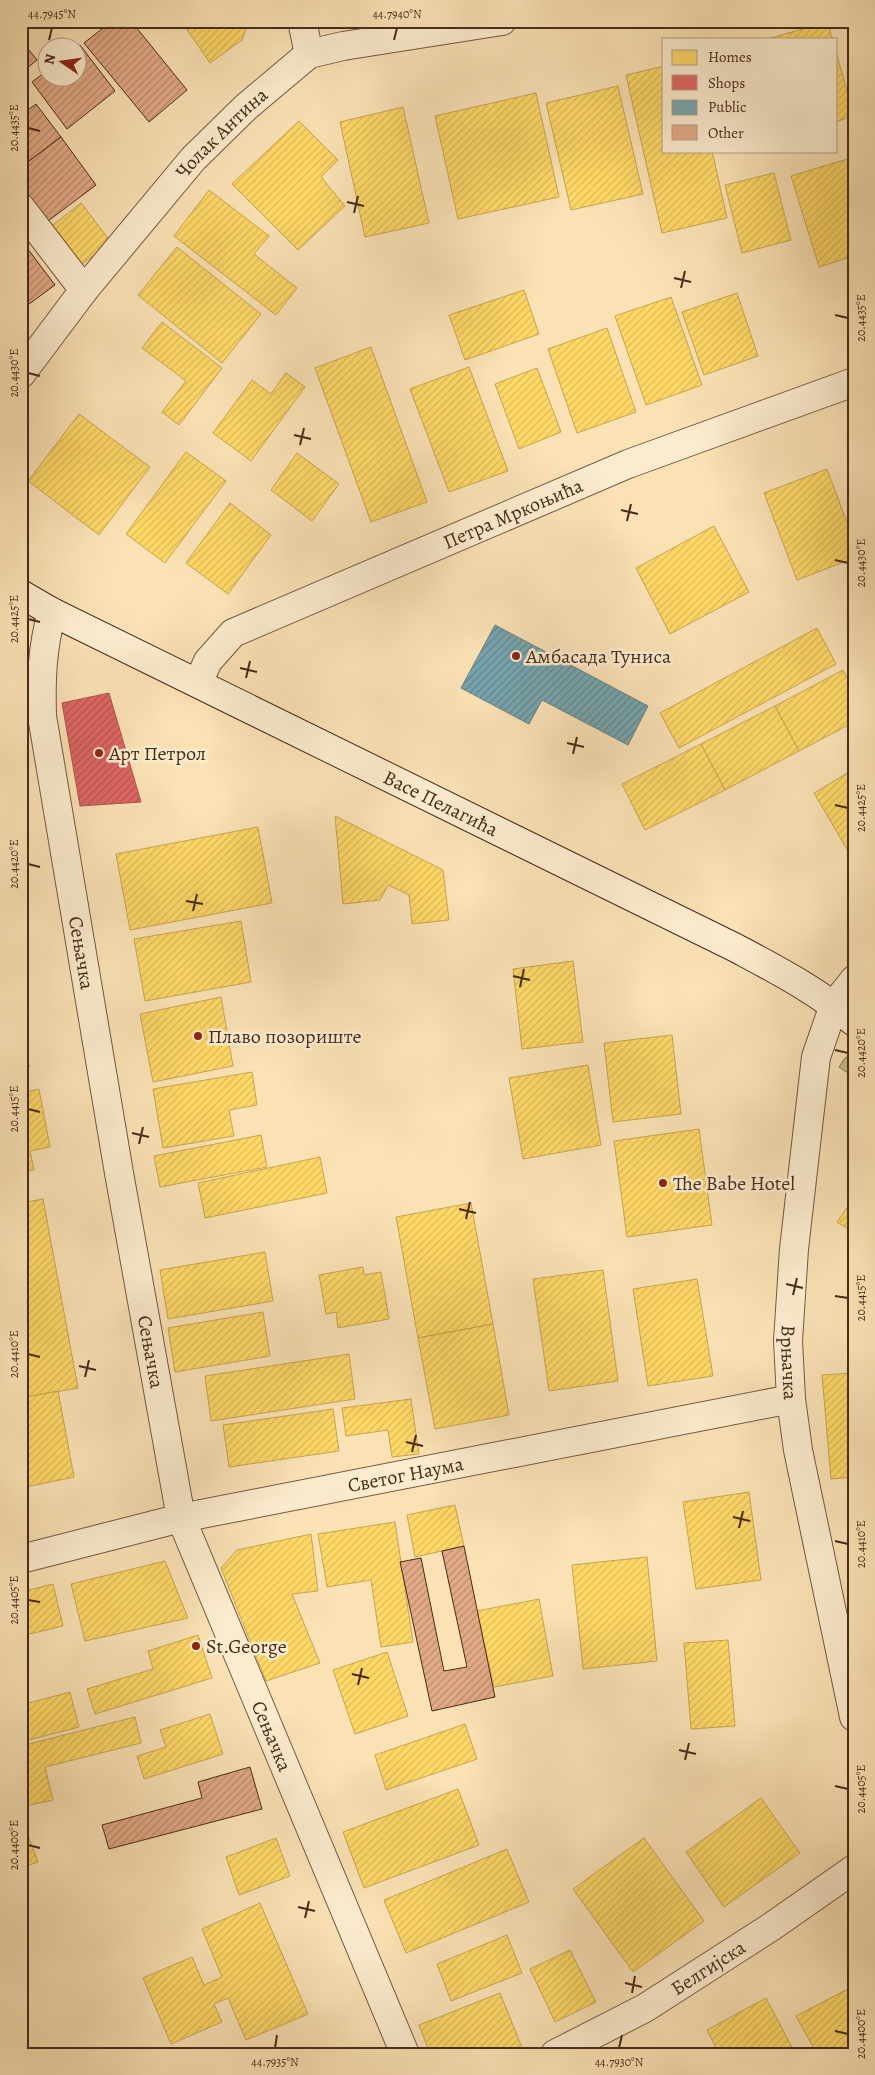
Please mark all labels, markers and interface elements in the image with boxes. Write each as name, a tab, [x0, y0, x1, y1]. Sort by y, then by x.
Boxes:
text: 44.7945°N	[28, 6, 76, 22]
text: 44.7940°N	[372, 6, 422, 22]
north arrow	[38, 38, 88, 88]
legend	[662, 38, 838, 152]
text: Homes	[708, 47, 752, 67]
text: N	[39, 52, 60, 66]
text: Shops	[708, 73, 745, 93]
street label: Чолак Антина	[169, 81, 274, 184]
text: Public	[708, 97, 746, 117]
text: 20.4435°E	[6, 104, 22, 152]
text: Other	[708, 123, 744, 143]
text: 20.4435°E	[853, 294, 869, 342]
text: 20.4430°E	[6, 349, 22, 397]
street label: Петра Мркоњића	[439, 472, 588, 556]
text: 20.4430°E	[853, 539, 869, 587]
text: 20.4425°E	[6, 595, 22, 643]
place label: Амбасада Туниса	[525, 643, 672, 670]
marker: Амбасада Туниса	[510, 650, 522, 662]
place label: Арт Петрол	[108, 740, 206, 767]
marker: Арт Петрол	[93, 747, 105, 759]
street label: Васе Пелагића	[379, 764, 503, 843]
text: 20.4425°E	[853, 784, 869, 832]
text: 20.4420°E	[6, 839, 22, 889]
street label: Сењачка	[62, 914, 101, 992]
place label: Плаво позориште	[208, 1023, 362, 1050]
text: 20.4420°E	[853, 1028, 869, 1078]
marker: Плаво позориште	[192, 1030, 204, 1042]
text: 20.4415°E	[6, 1086, 22, 1132]
place label: The Babe Hotel	[673, 1170, 795, 1197]
marker: The Babe Hotel	[657, 1177, 669, 1189]
text: 20.4415°E	[853, 1275, 869, 1321]
street label: Сењачка	[131, 1313, 171, 1391]
street label: Врњачка	[774, 1324, 804, 1401]
text: 20.4410°E	[6, 1330, 22, 1378]
street label: Светог Наума	[346, 1450, 467, 1499]
text: 20.4410°E	[853, 1520, 869, 1568]
text: 20.4405°E	[6, 1576, 22, 1624]
place label: St.George	[206, 1633, 287, 1660]
marker: St.George	[190, 1640, 202, 1652]
street label: Сењачка	[245, 1697, 299, 1776]
text: 20.4405°E	[853, 1765, 869, 1813]
text: 20.4400°E	[6, 1820, 22, 1870]
street label: Белгијска	[666, 1933, 752, 2002]
text: 20.4400°E	[853, 2009, 869, 2059]
text: 44.7935°N	[251, 2054, 299, 2070]
text: 44.7930°N	[595, 2054, 644, 2070]

